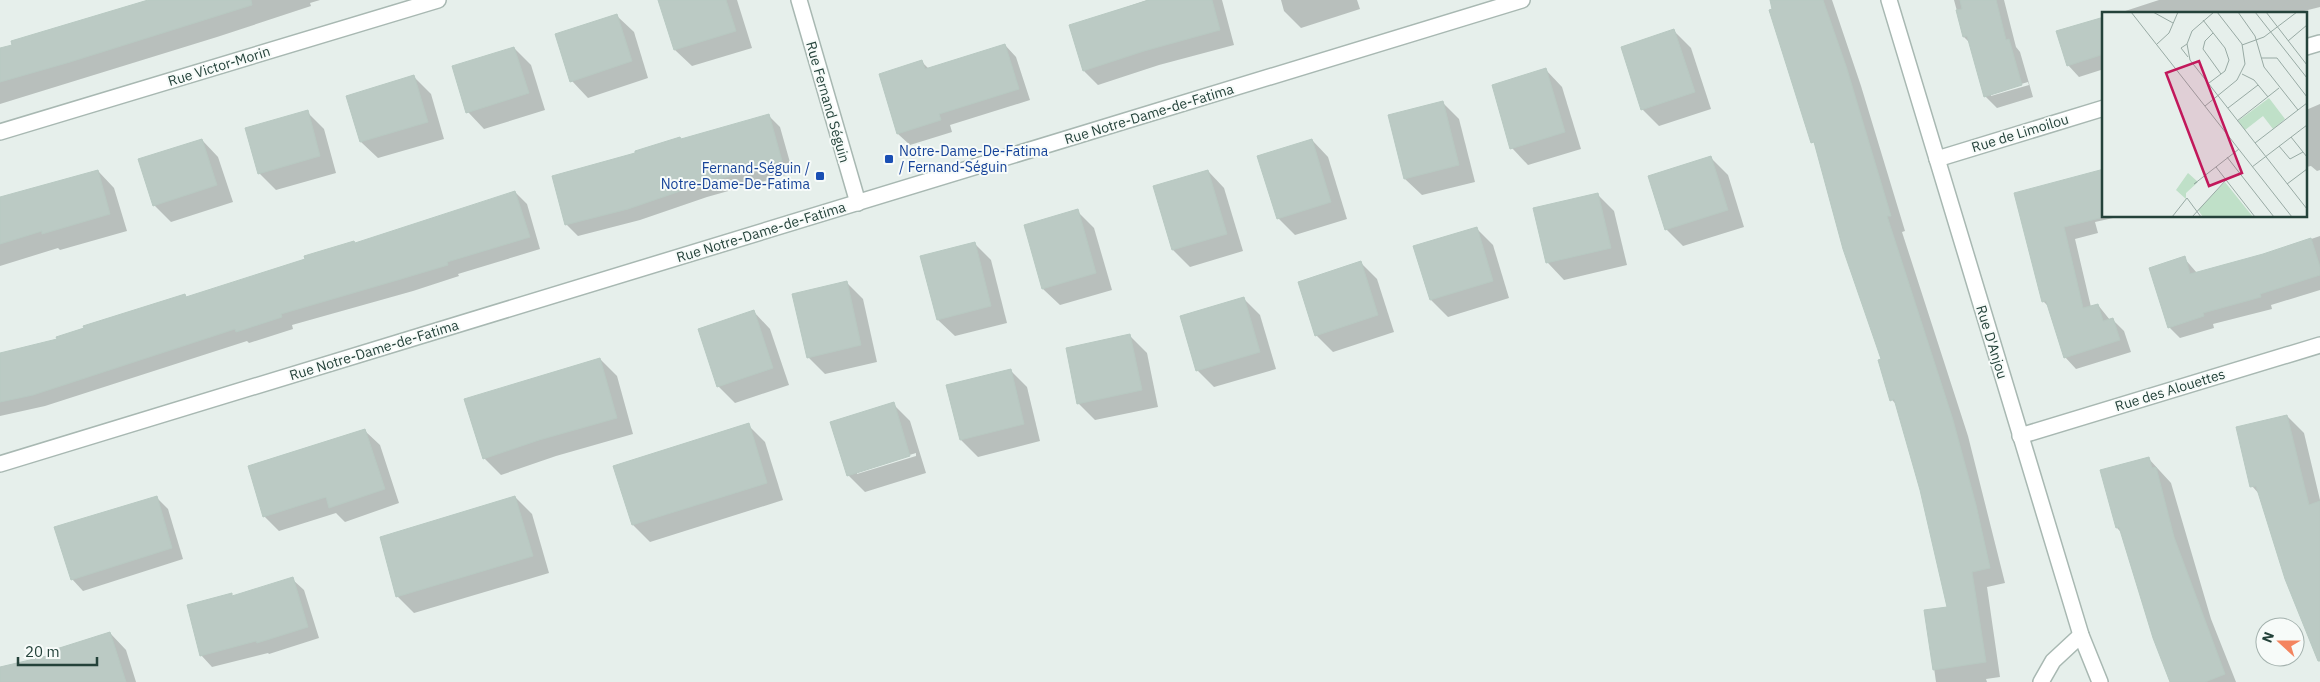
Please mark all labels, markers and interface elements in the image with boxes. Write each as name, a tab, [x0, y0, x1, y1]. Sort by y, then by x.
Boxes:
inset map	[2102, 12, 2308, 218]
street label: Rue Fernand Séguin	[802, 39, 854, 165]
street label: Rue Victor-Morin	[166, 42, 272, 90]
street label: Rue Notre-Dame-de-Fatima	[1062, 80, 1236, 148]
street label: Rue de Limoilou	[1969, 110, 2071, 156]
place label: Notre-Dame-De-Fatima / Fernand-Séguin	[899, 142, 1049, 176]
marker: Notre-Dame-De-Fatima / Fernand-Séguin	[883, 153, 895, 165]
place label: Fernand-Séguin / Notre-Dame-De-Fatima	[661, 159, 811, 193]
marker: Fernand-Séguin / Notre-Dame-De-Fatima	[814, 170, 826, 182]
street label: Rue Notre-Dame-de-Fatima	[674, 198, 848, 266]
street label: Rue D'Anjou	[1972, 303, 2012, 381]
street label: Rue Notre-Dame-de-Fatima	[287, 316, 461, 384]
street label: Rue des Alouettes	[2113, 365, 2227, 415]
north arrow	[2255, 617, 2305, 667]
text: N	[2258, 629, 2278, 645]
scale bar	[18, 634, 96, 666]
text: 20 m	[25, 642, 60, 661]

